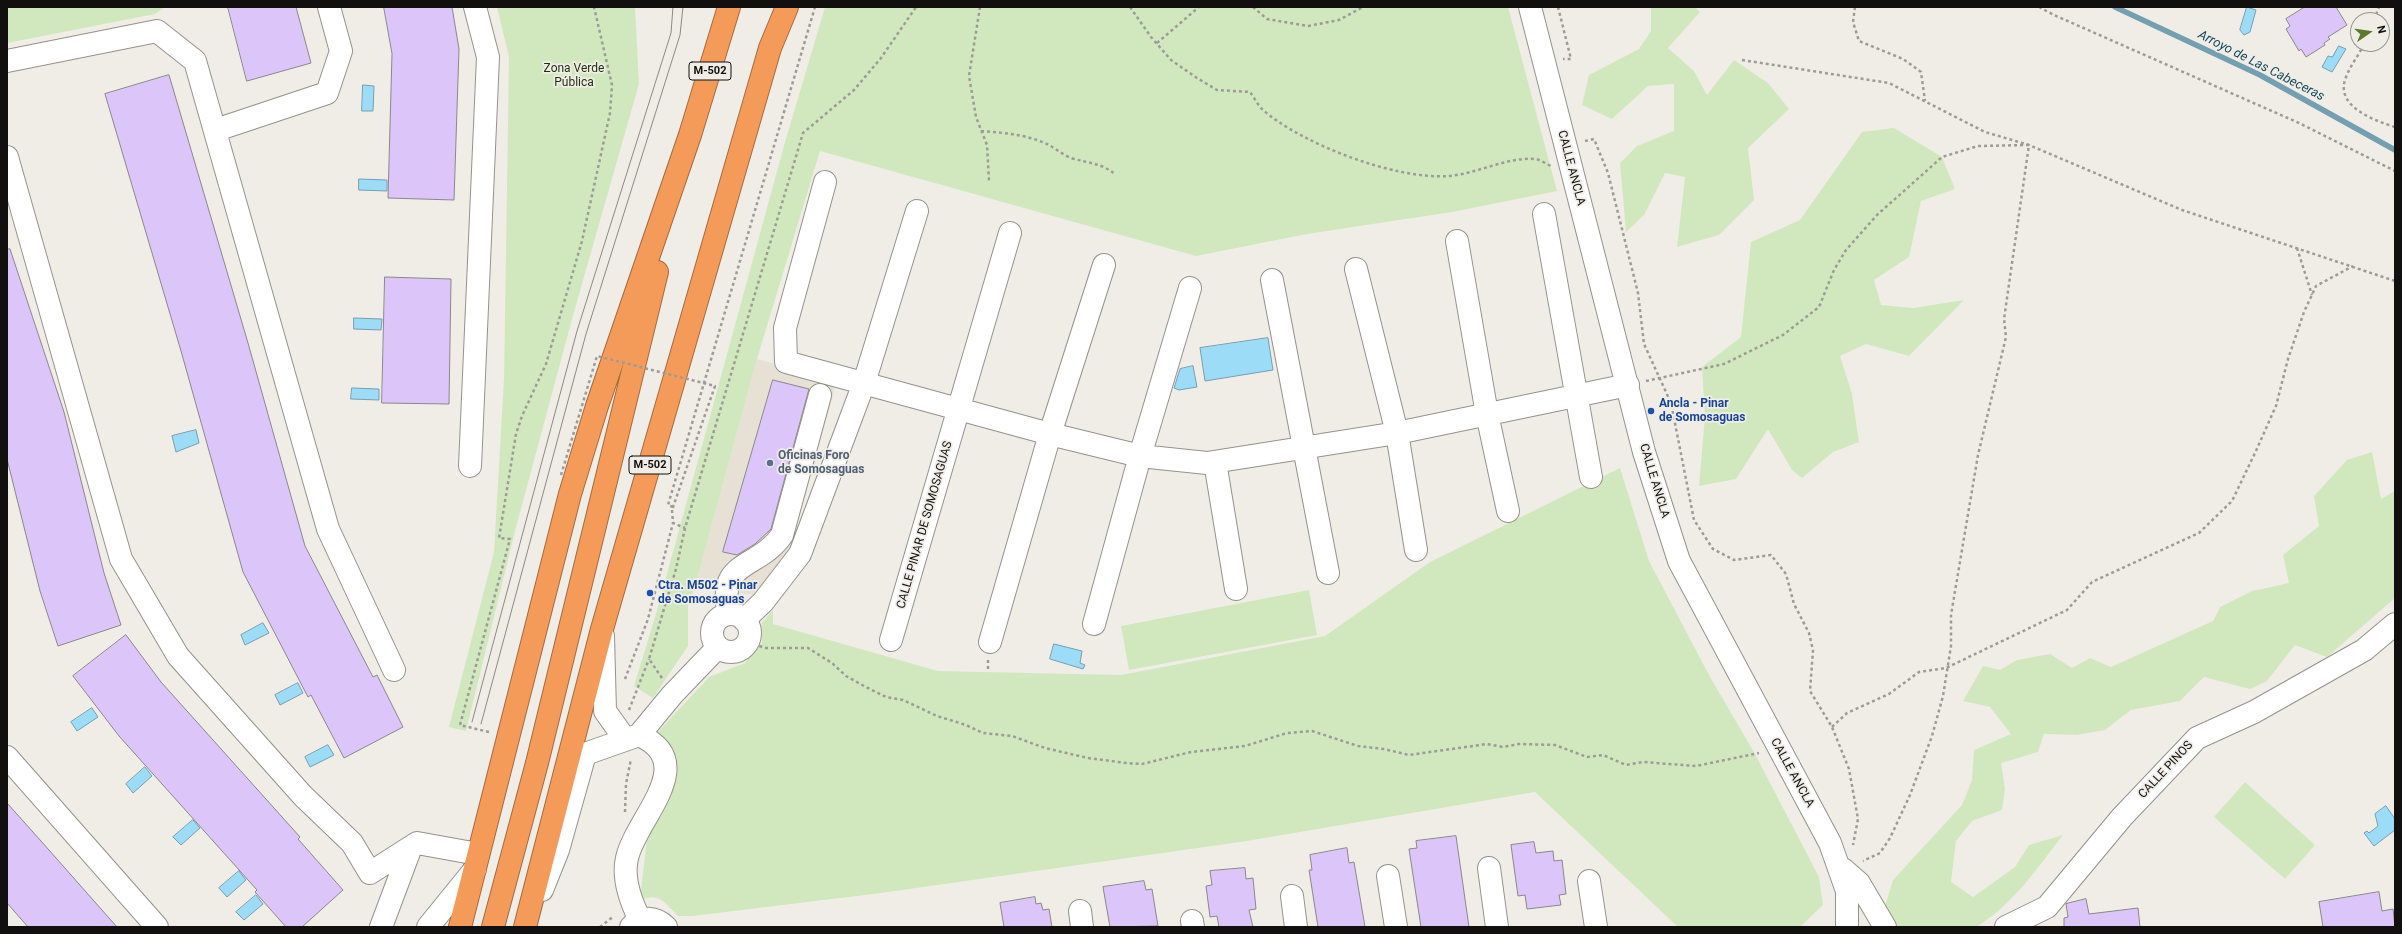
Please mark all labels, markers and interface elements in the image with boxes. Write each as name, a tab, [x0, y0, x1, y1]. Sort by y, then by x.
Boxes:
north arrow	[2350, 12, 2390, 52]
text: N	[2374, 24, 2388, 35]
water label: Arroyo de Las Cabeceras	[2195, 27, 2327, 105]
park label: Zona Verde Pública	[544, 62, 604, 90]
road number: M-502	[689, 62, 731, 80]
street label: CALLE ANCLA	[1554, 129, 1588, 207]
place label: Ancla - Pinar de Somosaguas	[1659, 397, 1745, 425]
marker: Ancla - Pinar de Somosaguas	[1646, 406, 1656, 416]
street label: CALLE PINAR DE SOMOSAGUAS	[894, 440, 956, 610]
street label: CALLE ANCLA	[1636, 442, 1672, 520]
place label: Oficinas Foro de Somosaguas	[778, 449, 864, 477]
road number: M-502	[629, 456, 671, 474]
marker: Oficinas Foro de Somosaguas	[765, 458, 775, 468]
place label: Ctra. M502 - Pinar de Somosaguas	[658, 579, 757, 607]
marker: Ctra. M502 - Pinar de Somosaguas	[645, 588, 655, 598]
street label: CALLE ANCLA	[1767, 736, 1817, 810]
street label: CALLE PINOS	[2136, 738, 2196, 802]

